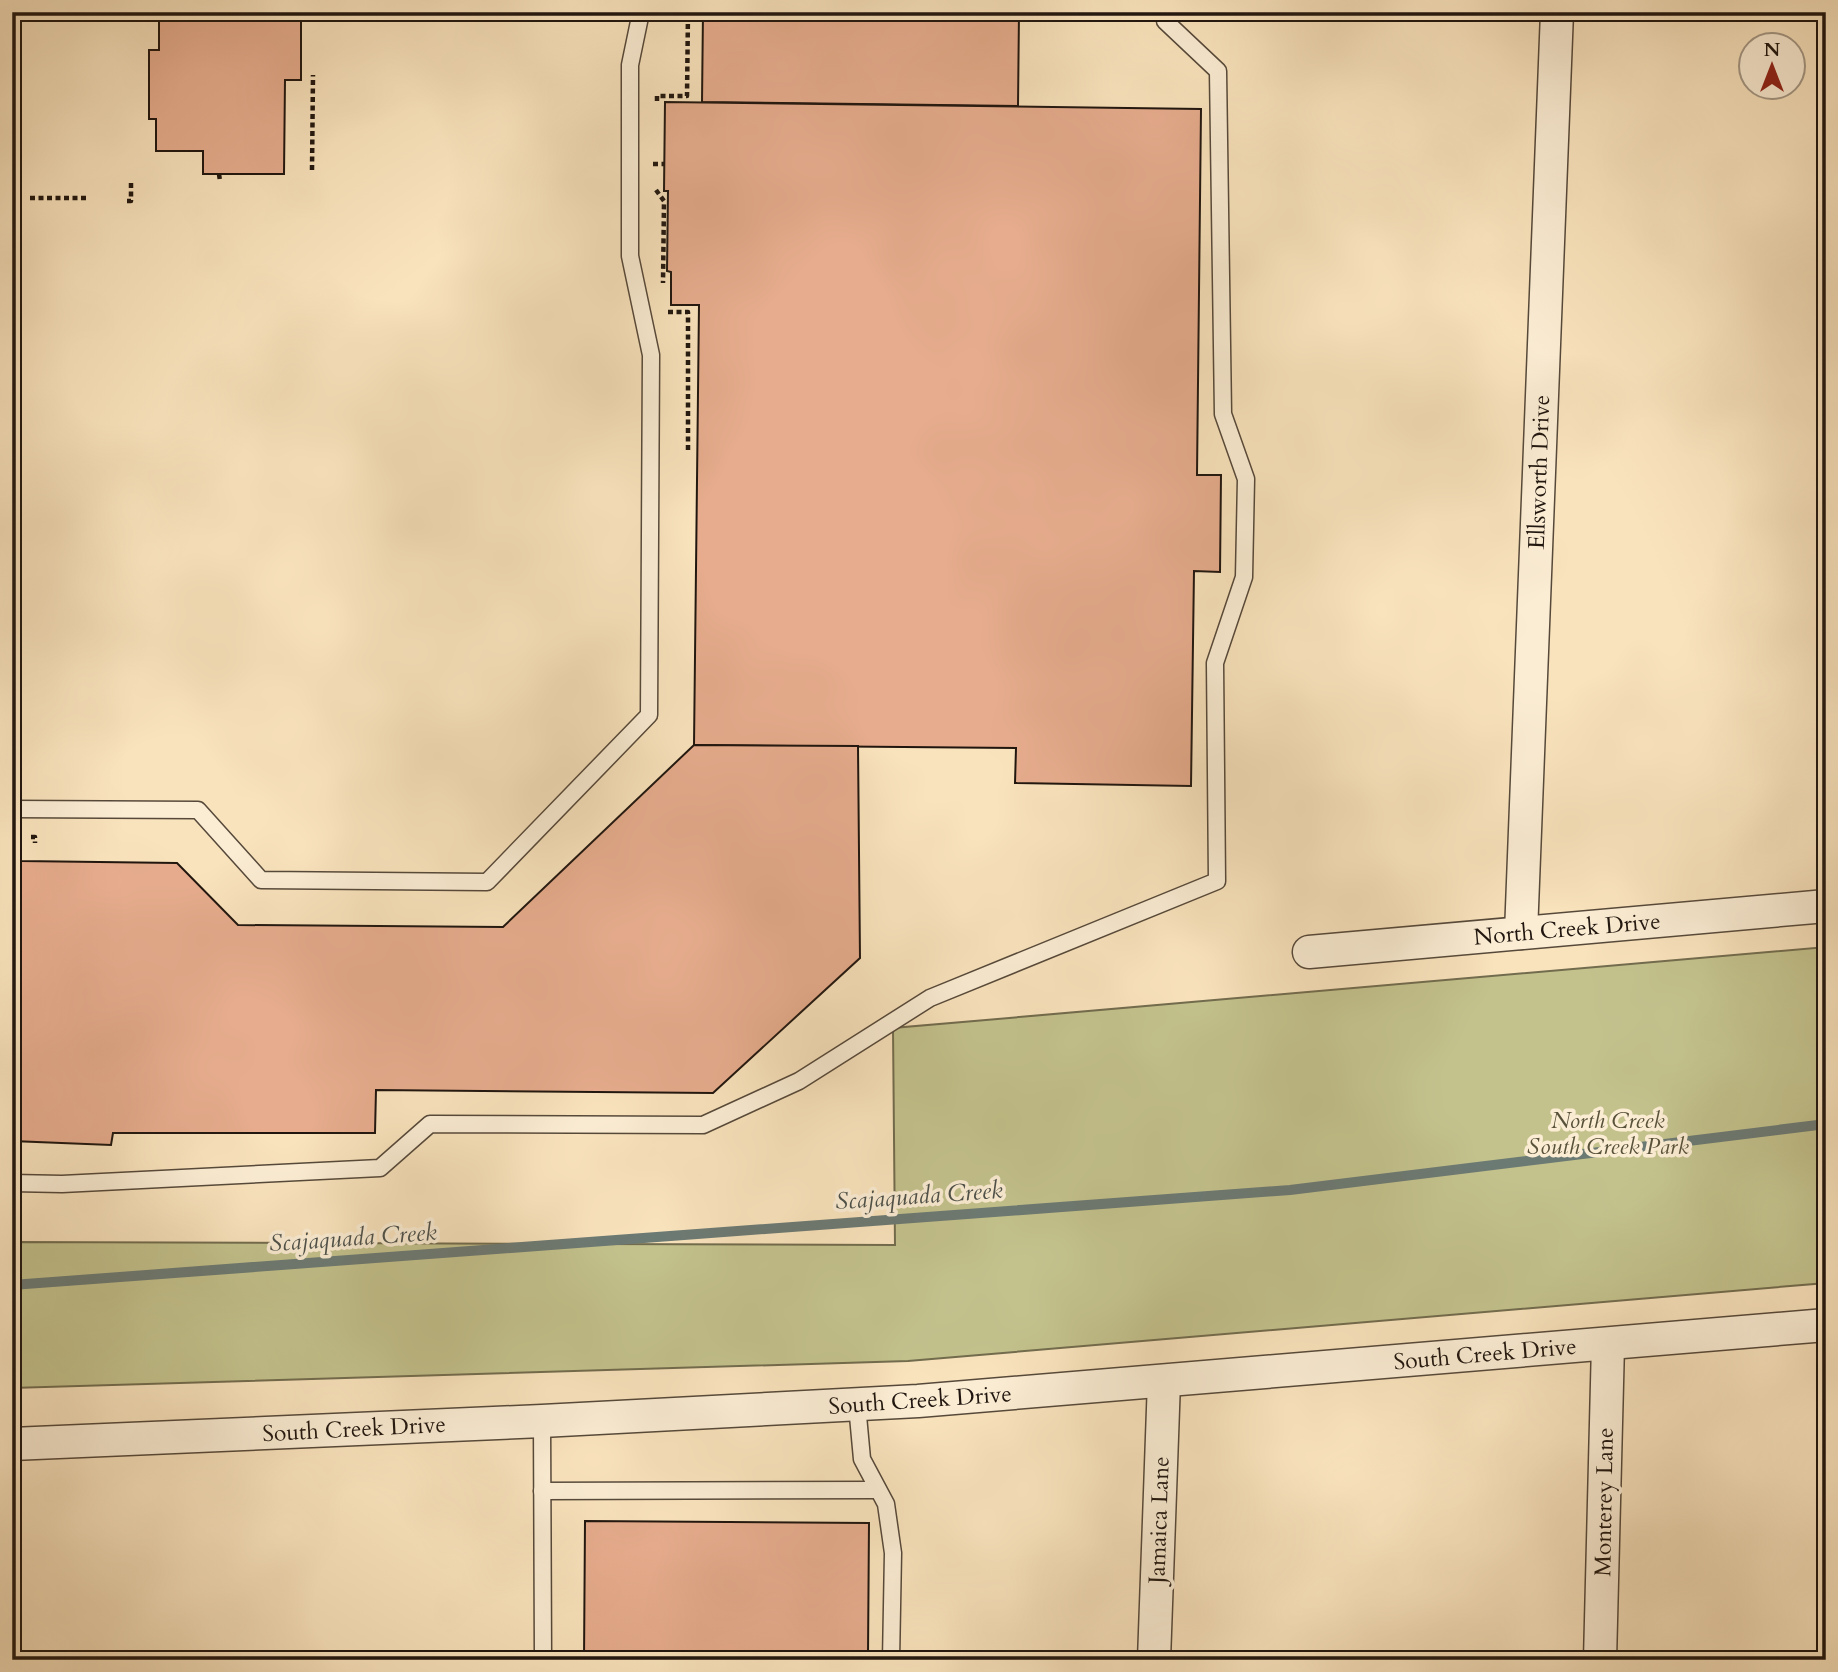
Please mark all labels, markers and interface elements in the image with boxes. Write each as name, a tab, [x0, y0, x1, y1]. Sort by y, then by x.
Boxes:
north arrow	[1736, 32, 1806, 102]
text: N	[1764, 37, 1781, 63]
street label: Ellsworth Drive	[1521, 394, 1557, 550]
street label: North Creek Drive	[1472, 905, 1662, 953]
park label: North Creek South Creek Park	[1527, 1105, 1690, 1162]
water label: Scajaquada Creek	[834, 1174, 1004, 1218]
water label: Scajaquada Creek	[268, 1216, 438, 1260]
street label: South Creek Drive	[1392, 1331, 1578, 1377]
street label: South Creek Drive	[827, 1378, 1013, 1422]
street label: South Creek Drive	[262, 1409, 446, 1449]
street label: Monterey Lane	[1587, 1427, 1621, 1577]
street label: Jamaica Lane	[1141, 1456, 1177, 1587]

